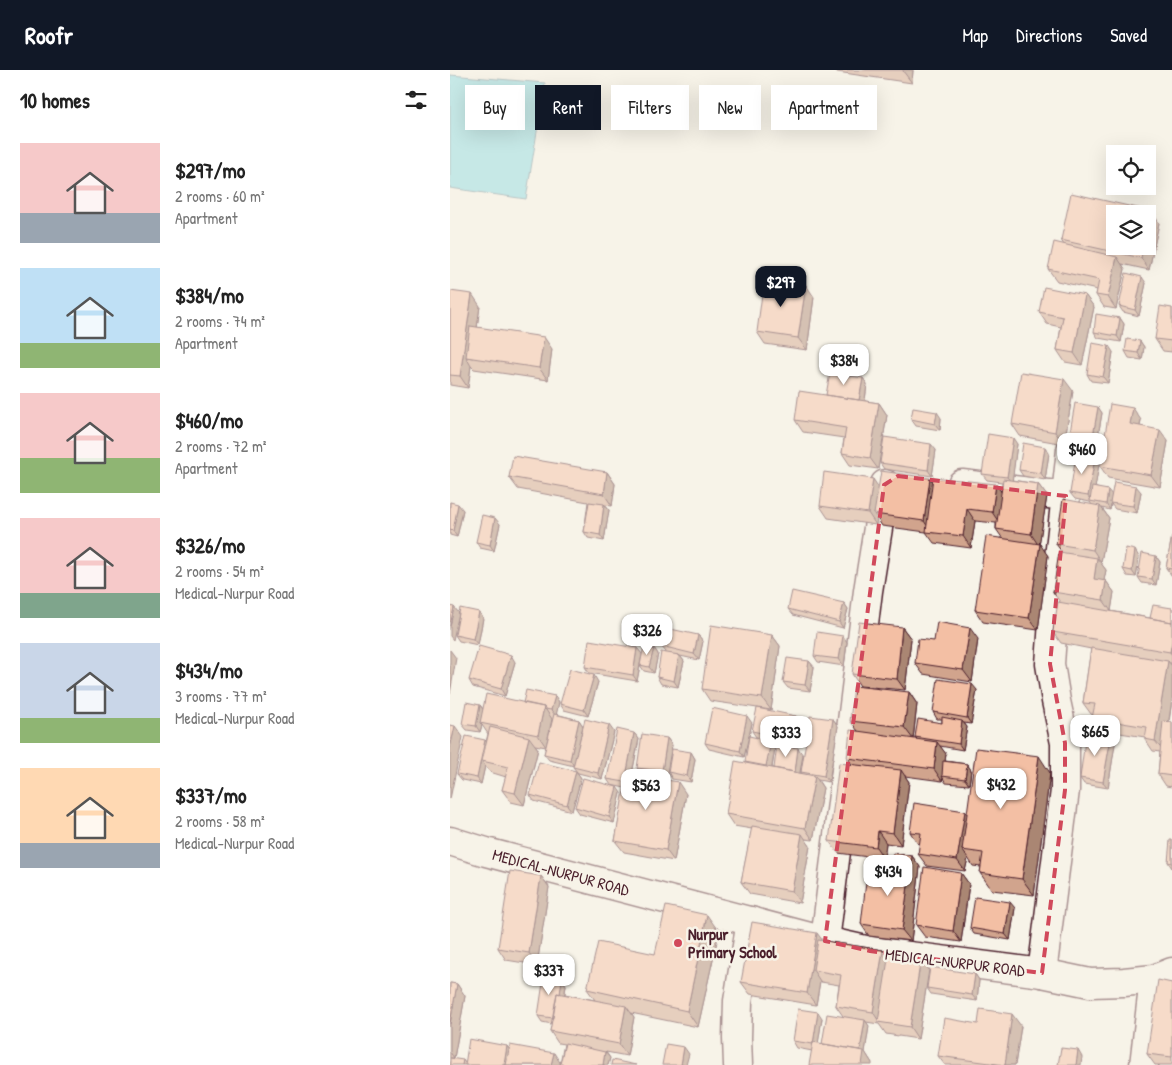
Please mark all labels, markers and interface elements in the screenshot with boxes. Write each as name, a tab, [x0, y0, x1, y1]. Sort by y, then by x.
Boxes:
text: Roofr	[25, 19, 73, 51]
text: Map	[963, 23, 988, 48]
text: Directions	[1016, 23, 1082, 48]
text: Saved	[1110, 23, 1147, 48]
chip: Buy	[465, 85, 525, 130]
chip: Rent	[535, 85, 601, 130]
chip: Filters	[611, 85, 689, 130]
chip: New	[699, 85, 761, 130]
chip: Apartment	[771, 85, 877, 130]
text: 10 homes	[20, 86, 90, 115]
icon: filters	[402, 86, 430, 114]
map controls	[1106, 145, 1156, 255]
button: locate	[1106, 145, 1156, 195]
text: $297/mo	[175, 156, 245, 185]
icon: home	[60, 163, 120, 223]
text: 2 rooms · 60 m²	[175, 185, 265, 207]
button: layers	[1106, 205, 1156, 255]
text: Apartment	[175, 207, 238, 229]
pin: $297	[751, 266, 811, 308]
text: $297	[766, 271, 796, 293]
text: $384/mo	[175, 281, 244, 310]
icon: home	[60, 288, 120, 348]
text: 2 rooms · 74 m²	[175, 310, 265, 332]
text: Apartment	[175, 332, 238, 354]
pin: $384	[814, 344, 874, 386]
text: $384	[830, 349, 858, 371]
text: $460/mo	[175, 406, 243, 435]
icon: home	[60, 413, 120, 473]
pin: $460	[1052, 432, 1112, 475]
text: 2 rooms · 72 m²	[175, 435, 266, 457]
text: $460	[1068, 438, 1096, 460]
text: Apartment	[175, 457, 238, 479]
text: $326/mo	[175, 531, 245, 560]
icon: home	[60, 538, 120, 598]
text: 2 rooms · 54 m²	[175, 560, 264, 582]
text: Medical-Nurpur Road	[175, 582, 294, 604]
pin: $326	[617, 614, 677, 656]
text: $326	[632, 619, 662, 641]
text: $434/mo	[175, 656, 242, 685]
icon: home	[60, 663, 120, 723]
text: 3 rooms · 77 m²	[175, 685, 267, 707]
text: Medical-Nurpur Road	[175, 707, 294, 729]
pin: $665	[1065, 714, 1125, 757]
pin: $333	[756, 716, 816, 758]
text: $665	[1081, 720, 1109, 742]
text: $333	[771, 721, 801, 743]
pin: $563	[616, 768, 676, 811]
pin: $432	[971, 768, 1031, 810]
text: $432	[987, 773, 1015, 795]
text: $563	[632, 774, 660, 796]
text: $337/mo	[175, 781, 246, 810]
icon: home	[60, 788, 120, 848]
text: 2 rooms · 58 m²	[175, 810, 265, 832]
text: Medical-Nurpur Road	[175, 832, 294, 854]
street label: MEDICAL-NURPUR ROAD	[490, 843, 632, 901]
pin: $434	[858, 854, 918, 897]
text: $434	[874, 860, 902, 882]
place label: Nurpur Primary School	[688, 923, 777, 964]
marker: Nurpur Primary School	[672, 937, 684, 949]
street label: MEDICAL-NURPUR ROAD	[884, 943, 1026, 982]
pin: $337	[519, 954, 579, 996]
text: $337	[534, 959, 564, 981]

